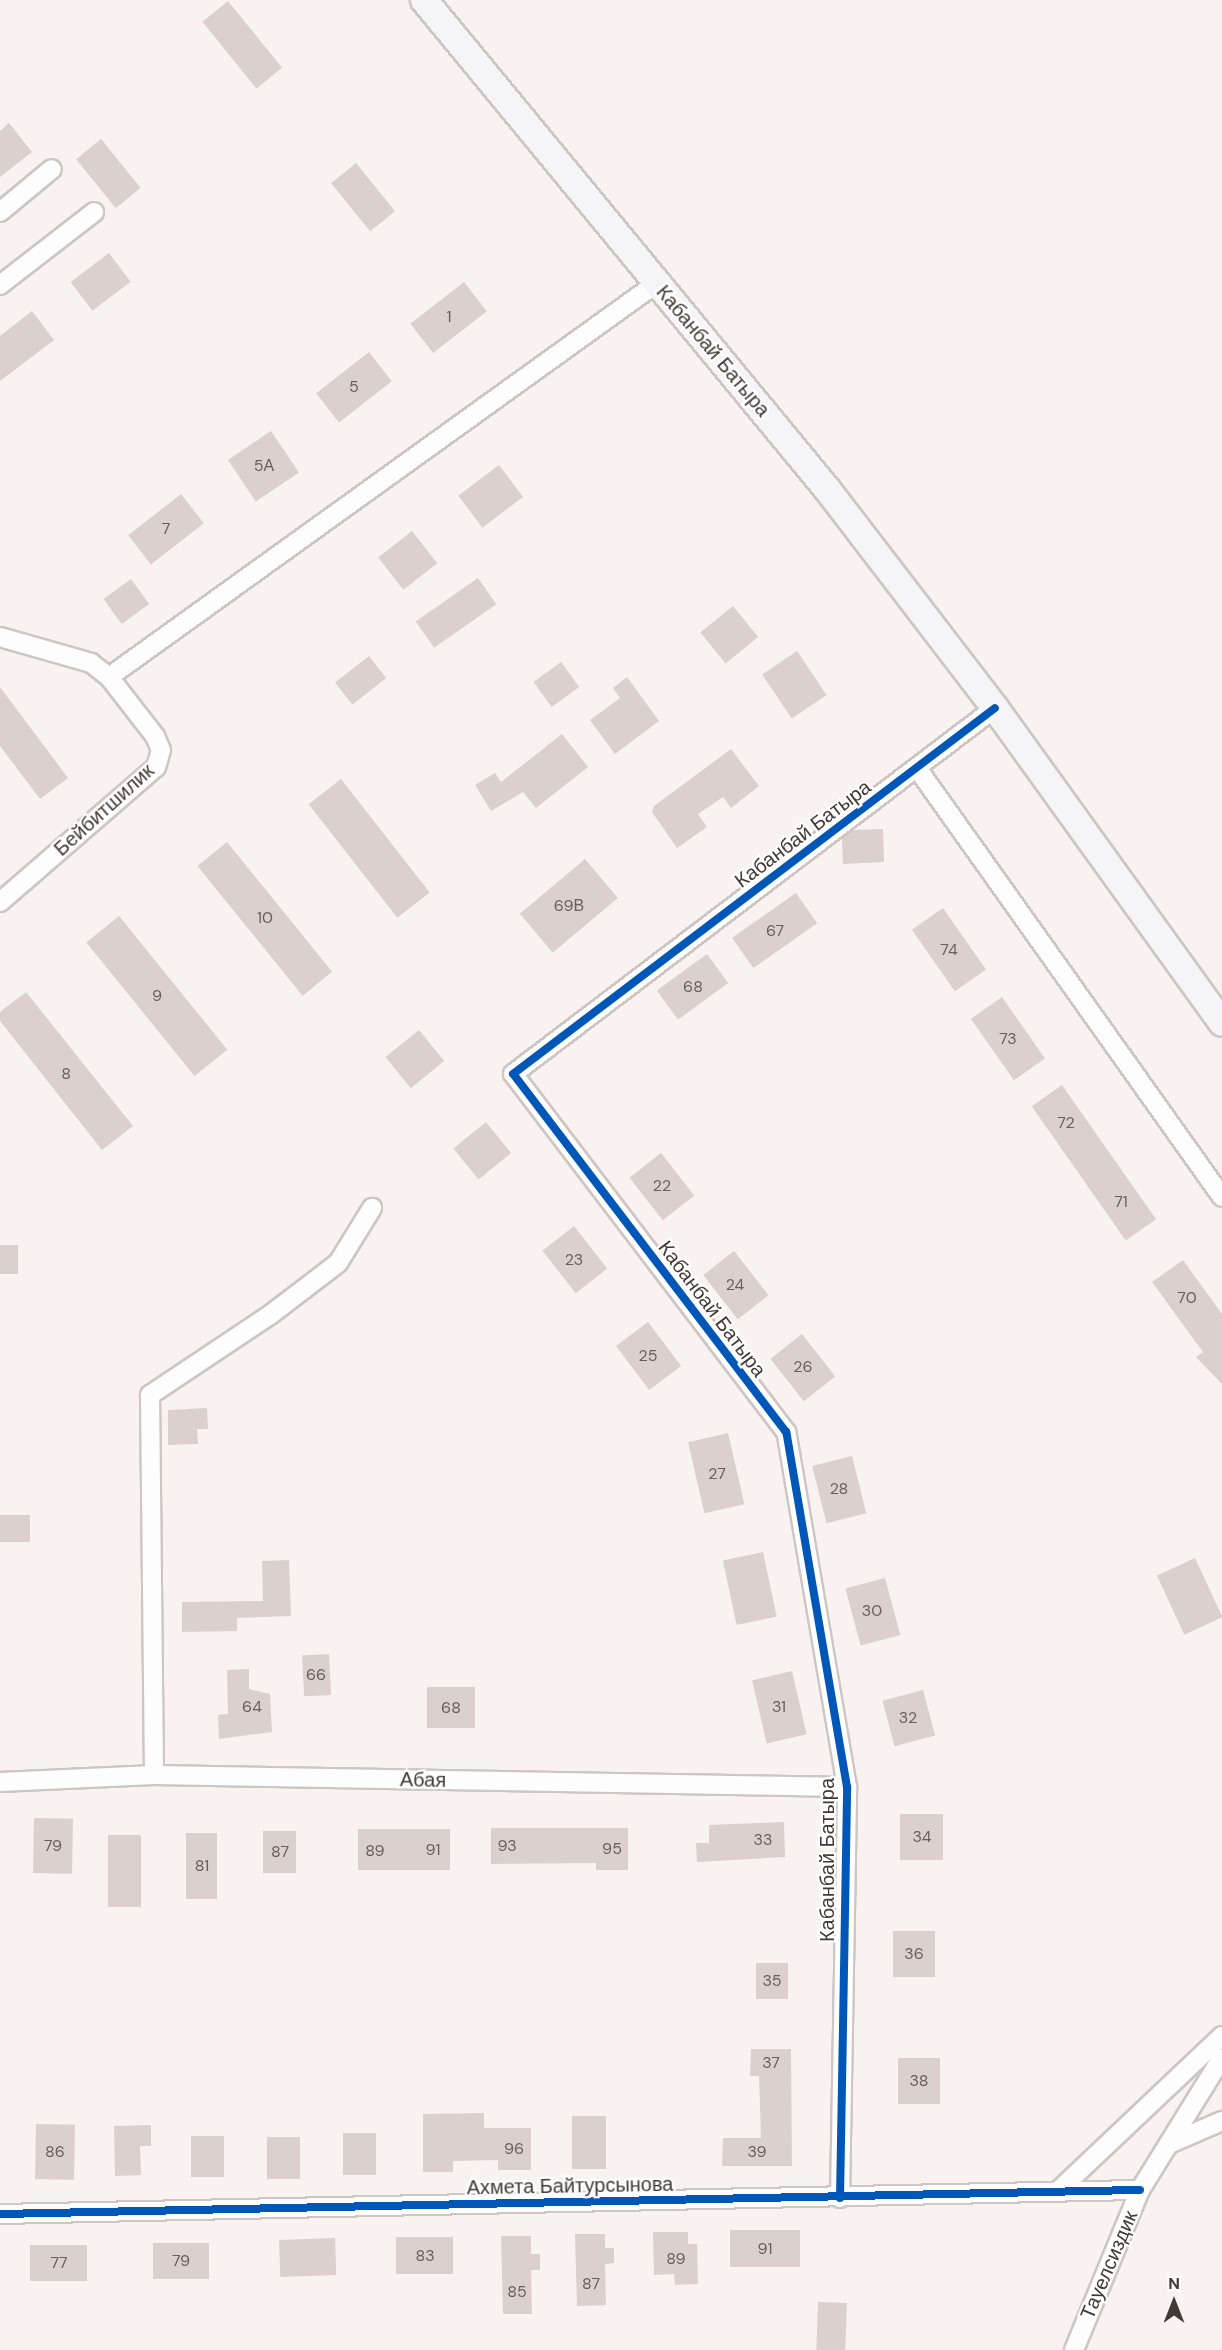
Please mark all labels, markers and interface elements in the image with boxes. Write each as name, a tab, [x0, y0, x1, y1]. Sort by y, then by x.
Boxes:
street label: Кабанбай Батыра	[651, 280, 775, 422]
house number: 1	[447, 307, 451, 327]
house number: 5	[349, 377, 359, 397]
house number: 5А	[254, 456, 274, 476]
house number: 7	[162, 519, 170, 539]
street label: Бейбитшилик	[49, 759, 159, 861]
street label: Кабанбай Батыра	[730, 775, 876, 893]
house number: 69В	[554, 896, 584, 916]
house number: 10	[257, 908, 273, 928]
house number: 67	[766, 921, 784, 941]
house number: 74	[940, 940, 958, 960]
house number: 68	[683, 977, 703, 997]
house number: 9	[152, 986, 162, 1006]
house number: 73	[999, 1029, 1017, 1049]
house number: 8	[61, 1064, 71, 1084]
house number: 72	[1057, 1113, 1075, 1133]
house number: 22	[653, 1176, 671, 1196]
house number: 71	[1114, 1192, 1128, 1212]
street label: Кабанбай Батыра	[653, 1236, 771, 1382]
house number: 23	[565, 1250, 583, 1270]
house number: 24	[726, 1275, 744, 1295]
house number: 70	[1177, 1288, 1197, 1308]
house number: 25	[639, 1346, 657, 1366]
house number: 26	[793, 1357, 813, 1377]
house number: 27	[708, 1464, 726, 1484]
house number: 28	[830, 1479, 848, 1499]
house number: 30	[862, 1601, 882, 1621]
house number: 66	[306, 1665, 326, 1685]
house number: 64	[242, 1697, 262, 1717]
house number: 31	[772, 1697, 786, 1717]
house number: 68	[441, 1698, 461, 1718]
house number: 32	[899, 1708, 917, 1728]
street label: Абая	[400, 1768, 446, 1792]
street label: Кабанбай Батыра	[815, 1778, 839, 1942]
house number: 34	[912, 1827, 932, 1847]
house number: 33	[754, 1830, 772, 1850]
house number: 79	[44, 1836, 62, 1856]
house number: 93	[497, 1836, 517, 1856]
house number: 95	[602, 1839, 622, 1859]
house number: 91	[426, 1840, 440, 1860]
house number: 89	[365, 1841, 385, 1861]
house number: 87	[271, 1842, 289, 1862]
house number: 81	[195, 1856, 209, 1876]
house number: 36	[904, 1944, 924, 1964]
house number: 35	[762, 1971, 782, 1991]
house number: 37	[762, 2053, 780, 2073]
house number: 38	[909, 2071, 929, 2091]
house number: 96	[504, 2139, 524, 2159]
house number: 86	[45, 2142, 65, 2162]
house number: 39	[747, 2142, 767, 2162]
street label: Ахмета Байтурсынова	[466, 2172, 674, 2200]
street label: Тауелсиздик	[1075, 2207, 1143, 2323]
house number: 91	[758, 2239, 772, 2259]
house number: 83	[415, 2246, 435, 2266]
house number: 89	[666, 2249, 686, 2269]
house number: 79	[172, 2251, 190, 2271]
house number: 77	[50, 2253, 68, 2273]
north arrow	[1144, 2272, 1204, 2332]
text: N	[1168, 2273, 1180, 2294]
house number: 87	[582, 2274, 600, 2294]
house number: 85	[507, 2282, 527, 2302]

